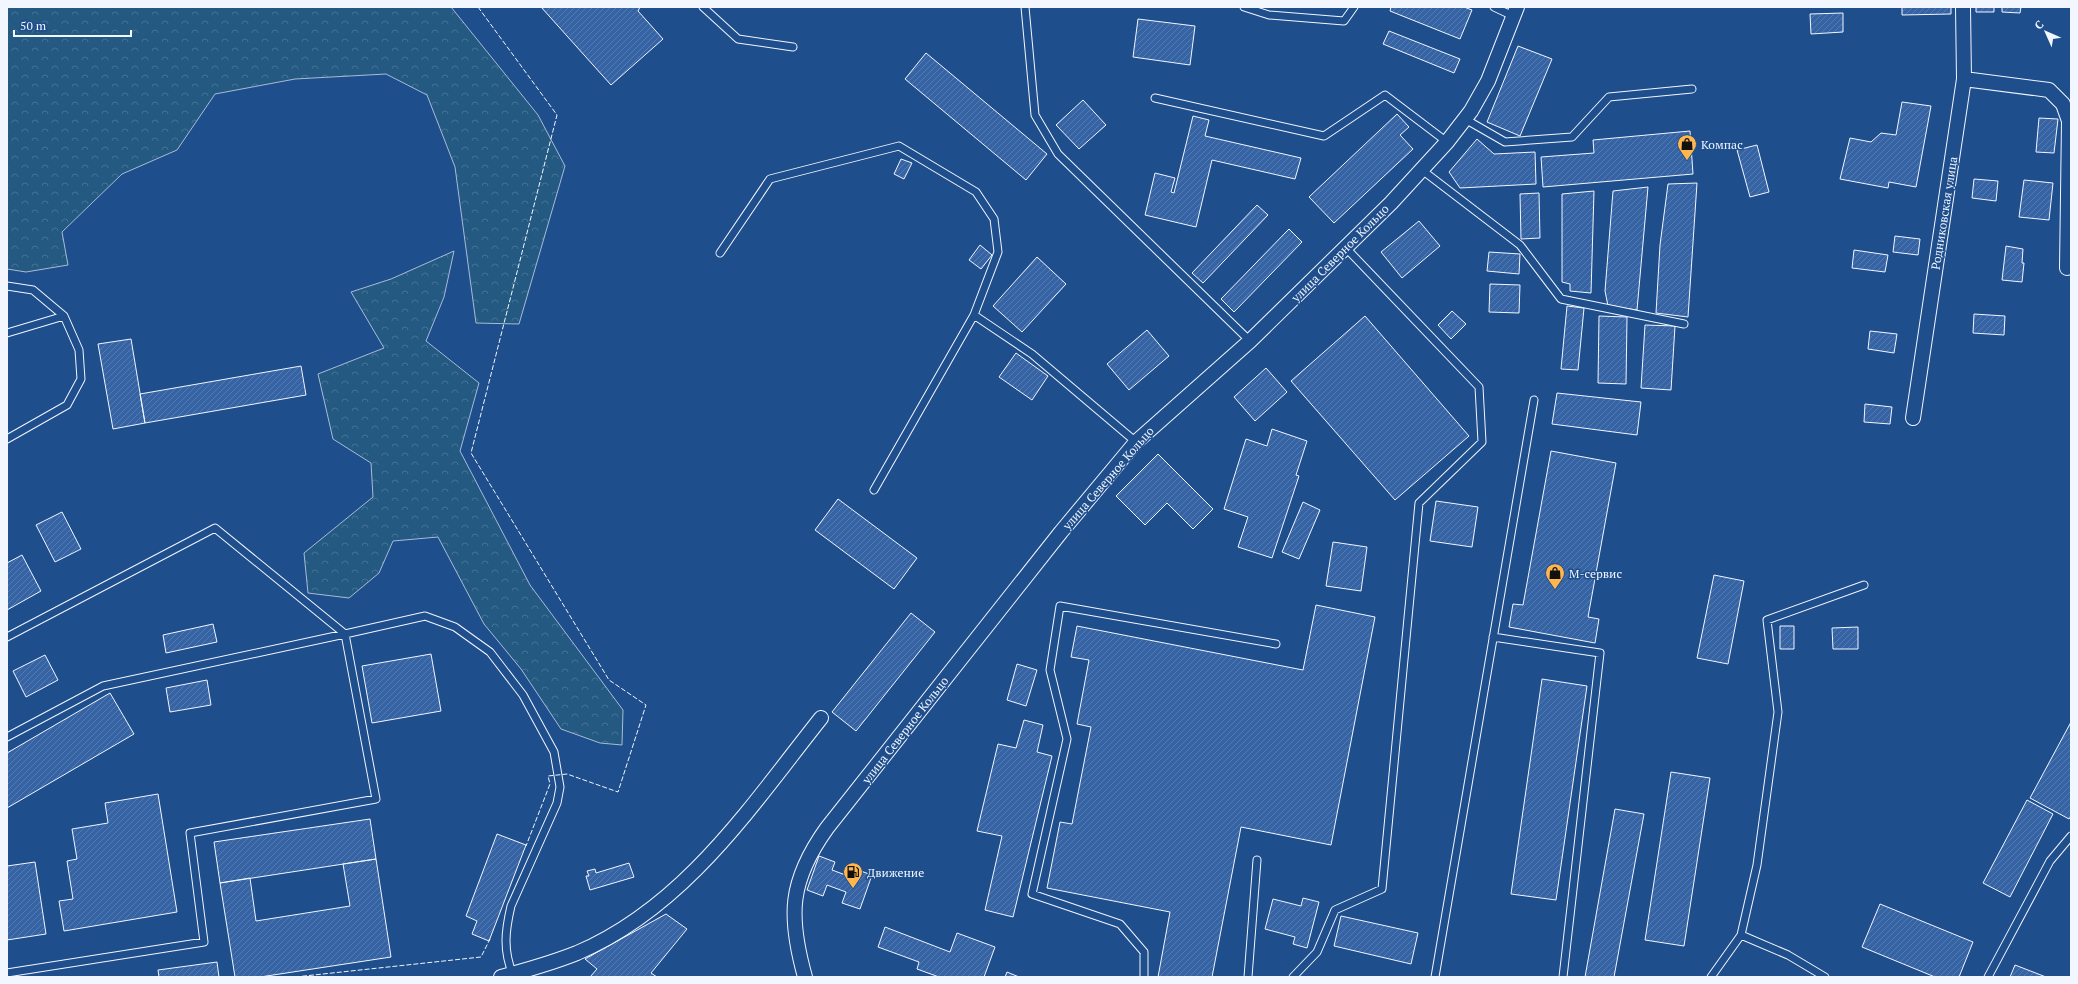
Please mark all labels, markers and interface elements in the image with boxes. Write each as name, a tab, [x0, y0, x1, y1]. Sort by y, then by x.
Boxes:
scale bar	[14, 12, 131, 38]
north arrow	[2026, 12, 2066, 52]
text: С	[2031, 17, 2046, 32]
text: 50 m	[20, 18, 47, 33]
shop icon: Компас	[1676, 133, 1698, 161]
place label: Компас	[1701, 137, 1743, 152]
street label: Родниковская улица	[1928, 155, 1960, 271]
street label: улица Северное Кольцо	[1287, 201, 1392, 306]
street label: улица Северное Кольцо	[1058, 423, 1157, 533]
shop icon: М-сервис	[1544, 562, 1566, 590]
place label: М-сервис	[1569, 566, 1622, 581]
street label: улица Северное Кольцо	[858, 673, 952, 787]
fuel station icon: Движение	[842, 861, 864, 889]
place label: Движение	[867, 865, 924, 880]

